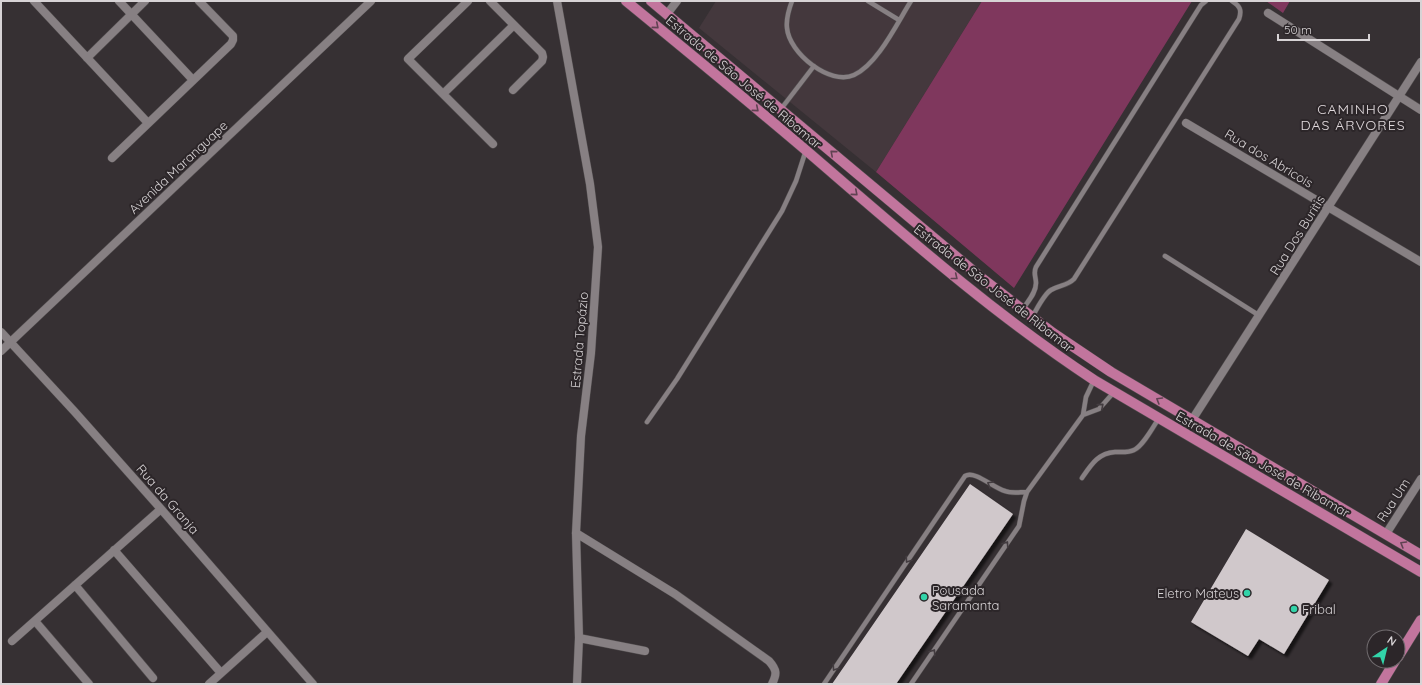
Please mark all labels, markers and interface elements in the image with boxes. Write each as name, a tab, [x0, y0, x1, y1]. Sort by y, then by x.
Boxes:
street label: Estrada de São José de Ribamar	[663, 12, 825, 152]
scale bar	[1278, 16, 1369, 42]
one-way arrow	[652, 21, 659, 28]
text: 50 m	[1284, 22, 1312, 37]
district label: CAMINHO DAS ÁRVORES	[1300, 100, 1406, 134]
one-way arrow	[752, 104, 759, 111]
street label: Avenida Maranguape	[125, 117, 231, 217]
street label: Rua dos Abricois	[1222, 125, 1316, 191]
one-way arrow	[830, 150, 838, 157]
one-way arrow	[851, 188, 858, 195]
street label: Rua Dos Buritis	[1266, 192, 1328, 278]
street label: Estrada de São José de Ribamar	[911, 221, 1077, 355]
one-way arrow	[950, 272, 957, 279]
street label: Estrada Topázio	[567, 291, 591, 389]
one-way arrow	[1156, 398, 1163, 405]
one-way arrow	[1096, 404, 1103, 411]
street label: Estrada de São José de Ribamar	[1173, 407, 1353, 521]
street label: Rua da Granja	[133, 461, 203, 537]
street label: Rua Um	[1373, 475, 1413, 525]
one-way arrow	[987, 482, 994, 489]
one-way arrow	[1001, 542, 1008, 549]
one-way arrow	[1400, 542, 1407, 549]
one-way arrow	[905, 556, 913, 563]
place label: Pousada Saramanta	[932, 582, 999, 613]
place label: Eletro Mateus	[1157, 585, 1239, 601]
marker: Eletro Mateus	[1242, 588, 1252, 598]
marker: Pousada Saramanta	[919, 592, 929, 602]
place label: Fribal	[1302, 601, 1336, 617]
marker: Fribal	[1289, 604, 1299, 614]
north arrow	[1366, 629, 1406, 669]
text: N	[1384, 633, 1399, 649]
one-way arrow	[928, 649, 936, 656]
one-way arrow	[833, 663, 840, 670]

